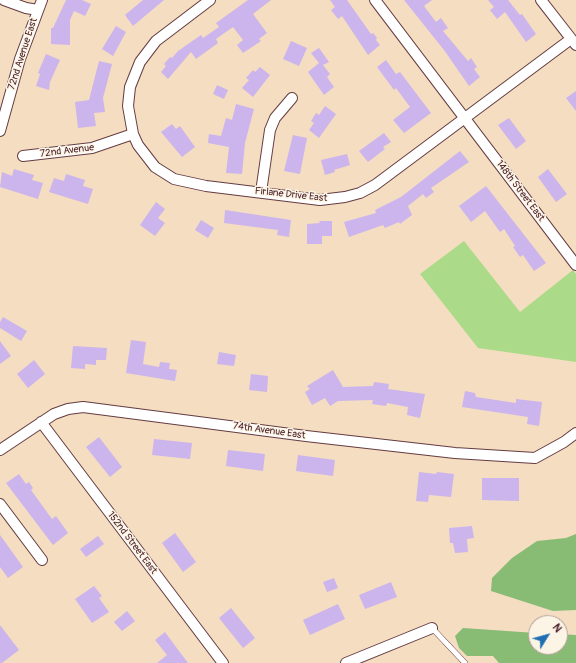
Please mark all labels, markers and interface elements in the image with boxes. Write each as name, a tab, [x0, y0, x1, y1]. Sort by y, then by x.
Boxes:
street label: 72nd Avenue East	[6, 17, 40, 91]
street label: 72nd Avenue	[39, 142, 95, 160]
street label: 148th Street East	[493, 158, 547, 224]
street label: Firlane Drive East	[254, 185, 328, 205]
street label: 74th Avenue East	[232, 420, 306, 442]
street label: 152nd Street East	[105, 509, 159, 577]
north arrow	[528, 615, 568, 655]
text: N	[550, 621, 565, 635]

